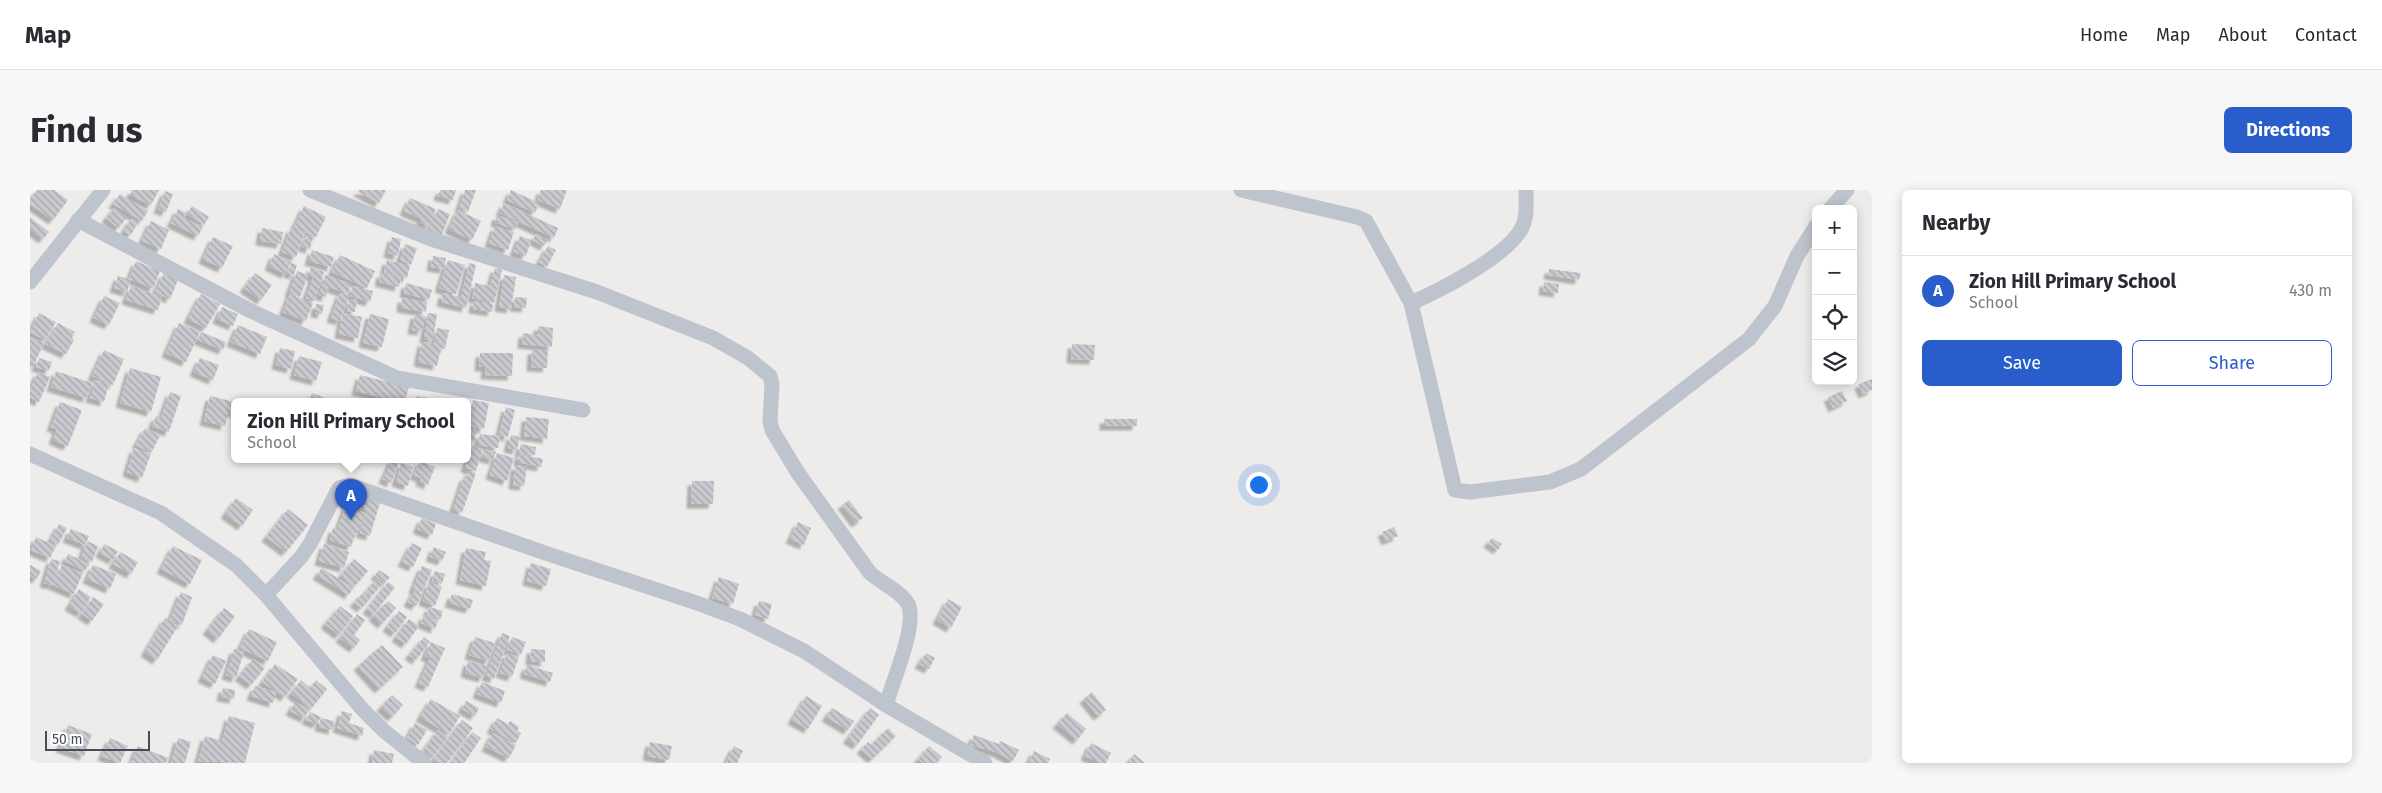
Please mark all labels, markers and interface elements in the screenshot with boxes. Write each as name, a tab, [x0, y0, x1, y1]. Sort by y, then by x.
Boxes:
text: Map	[25, 21, 71, 49]
text: Home	[2080, 24, 2128, 46]
text: Map	[2156, 24, 2190, 46]
text: About	[2218, 24, 2267, 46]
text: Contact	[2295, 24, 2357, 46]
button: Directions	[2224, 107, 2352, 153]
text: Find us	[30, 109, 142, 151]
map controls	[1812, 205, 1857, 385]
button: +	[1812, 205, 1857, 250]
text: Nearby	[1922, 210, 1990, 236]
button: −	[1812, 250, 1857, 295]
text: Zion Hill Primary School	[1969, 270, 2176, 293]
text: A	[1933, 281, 1943, 300]
text: 430 m	[2289, 281, 2332, 300]
text: School	[1969, 293, 2018, 312]
button: locate	[1812, 295, 1857, 340]
button: layers	[1812, 340, 1857, 385]
button: Save	[1922, 340, 2122, 386]
button: Share	[2132, 340, 2332, 386]
popup	[231, 398, 471, 463]
text: Zion Hill Primary School	[247, 410, 455, 433]
text: School	[247, 433, 296, 452]
your location	[1246, 472, 1272, 498]
pin: A	[335, 479, 367, 520]
scale bar	[45, 728, 150, 751]
text: 50 m	[52, 731, 83, 748]

